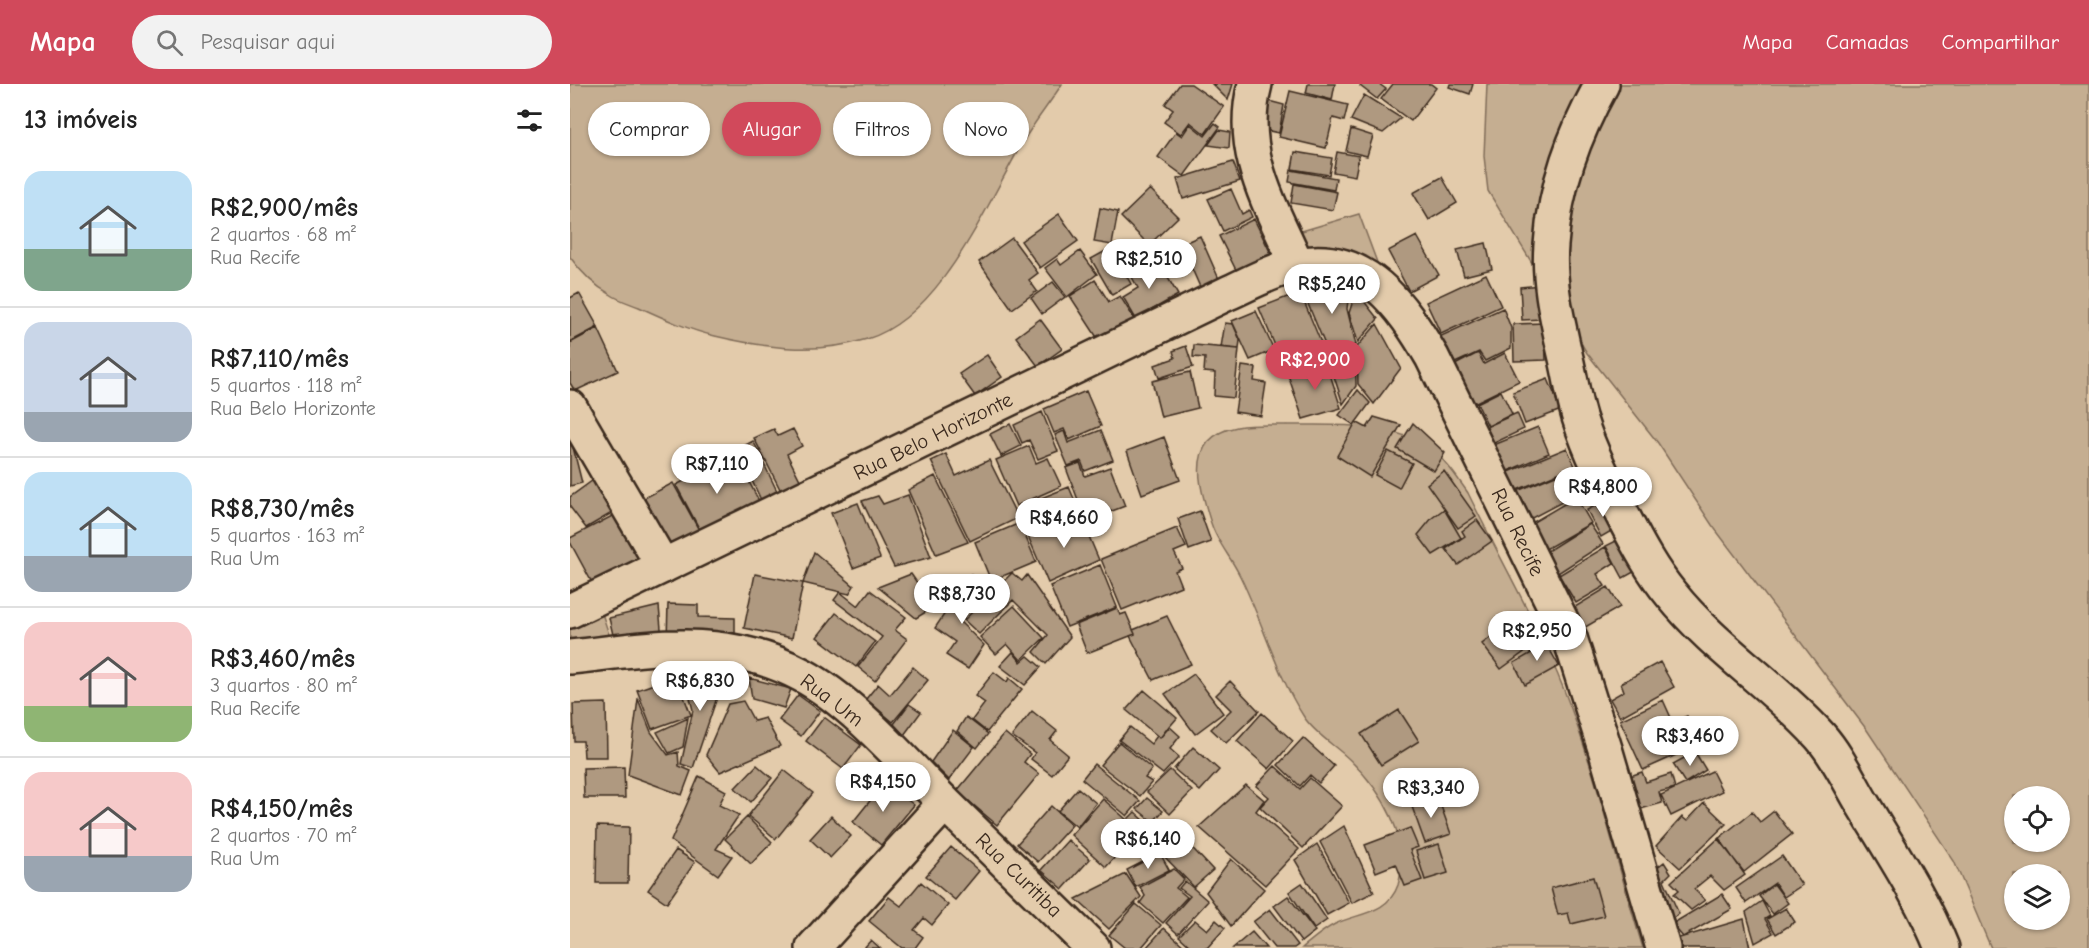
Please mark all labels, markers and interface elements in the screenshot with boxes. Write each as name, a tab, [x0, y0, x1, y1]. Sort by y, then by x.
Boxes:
search box	[132, 15, 552, 69]
text: Mapa	[30, 26, 96, 58]
icon: search	[153, 26, 186, 59]
text: Pesquisar aqui	[201, 29, 335, 55]
text: Mapa	[1742, 30, 1793, 54]
text: Camadas	[1826, 30, 1909, 54]
text: Compartilhar	[1942, 30, 2059, 54]
chip: Comprar	[588, 102, 710, 156]
chip: Alugar	[722, 102, 821, 156]
chip: Filtros	[833, 102, 931, 156]
chip: Novo	[943, 102, 1029, 156]
icon: filters	[513, 104, 546, 137]
text: 13 imóveis	[24, 105, 137, 135]
text: R$2,900/mês	[210, 193, 358, 223]
icon: home	[72, 195, 144, 267]
text: 2 quartos · 68 m²	[210, 223, 356, 246]
pin: R$2,510	[1094, 239, 1204, 290]
text: Rua Recife	[210, 246, 300, 269]
text: R$2,510	[1115, 247, 1183, 270]
pin: R$5,240	[1277, 264, 1387, 315]
text: R$5,240	[1298, 272, 1366, 295]
pin: R$2,900	[1260, 340, 1370, 391]
text: R$7,110/mês	[210, 344, 349, 374]
icon: home	[72, 346, 144, 418]
text: R$2,900	[1280, 348, 1350, 371]
text: 5 quartos · 118 m²	[210, 374, 361, 397]
street label: Rua Belo Horizonte	[850, 387, 1016, 485]
text: Rua Belo Horizonte	[210, 397, 376, 420]
pin: R$7,110	[662, 444, 772, 495]
text: R$7,110	[685, 452, 749, 475]
pin: R$4,800	[1548, 467, 1658, 518]
text: R$4,800	[1568, 475, 1638, 498]
street label: Rua Recife	[1486, 484, 1550, 580]
text: R$8,730/mês	[210, 494, 354, 524]
icon: home	[72, 496, 144, 568]
pin: R$4,660	[1009, 498, 1119, 549]
text: R$4,660	[1029, 506, 1099, 529]
text: 5 quartos · 163 m²	[210, 524, 364, 547]
text: Rua Um	[210, 547, 280, 570]
pin: R$8,730	[907, 574, 1017, 625]
text: R$8,730	[928, 582, 996, 605]
pin: R$2,950	[1482, 611, 1592, 662]
text: R$2,950	[1502, 619, 1572, 642]
text: R$3,460/mês	[210, 644, 355, 674]
icon: home	[72, 646, 144, 718]
pin: R$6,830	[645, 661, 755, 712]
street label: Rua Um	[796, 668, 868, 732]
text: R$6,830	[665, 669, 735, 692]
text: 3 quartos · 80 m²	[210, 674, 357, 697]
text: Rua Recife	[210, 697, 300, 720]
pin: R$3,460	[1635, 716, 1745, 767]
text: R$3,460	[1656, 724, 1724, 747]
pin: R$4,150	[828, 762, 938, 813]
pin: R$3,340	[1376, 768, 1486, 819]
text: R$4,150	[850, 770, 916, 793]
text: R$3,340	[1397, 776, 1465, 799]
map controls	[2004, 786, 2070, 930]
button: locate	[2004, 786, 2070, 852]
text: R$4,150/mês	[210, 794, 353, 824]
icon: home	[72, 796, 144, 868]
pin: R$6,140	[1093, 819, 1203, 870]
text: 2 quartos · 70 m²	[210, 824, 357, 847]
text: R$6,140	[1115, 827, 1181, 850]
street label: Rua Curitiba	[971, 828, 1067, 922]
text: Rua Um	[210, 847, 280, 870]
button: layers	[2004, 864, 2070, 930]

